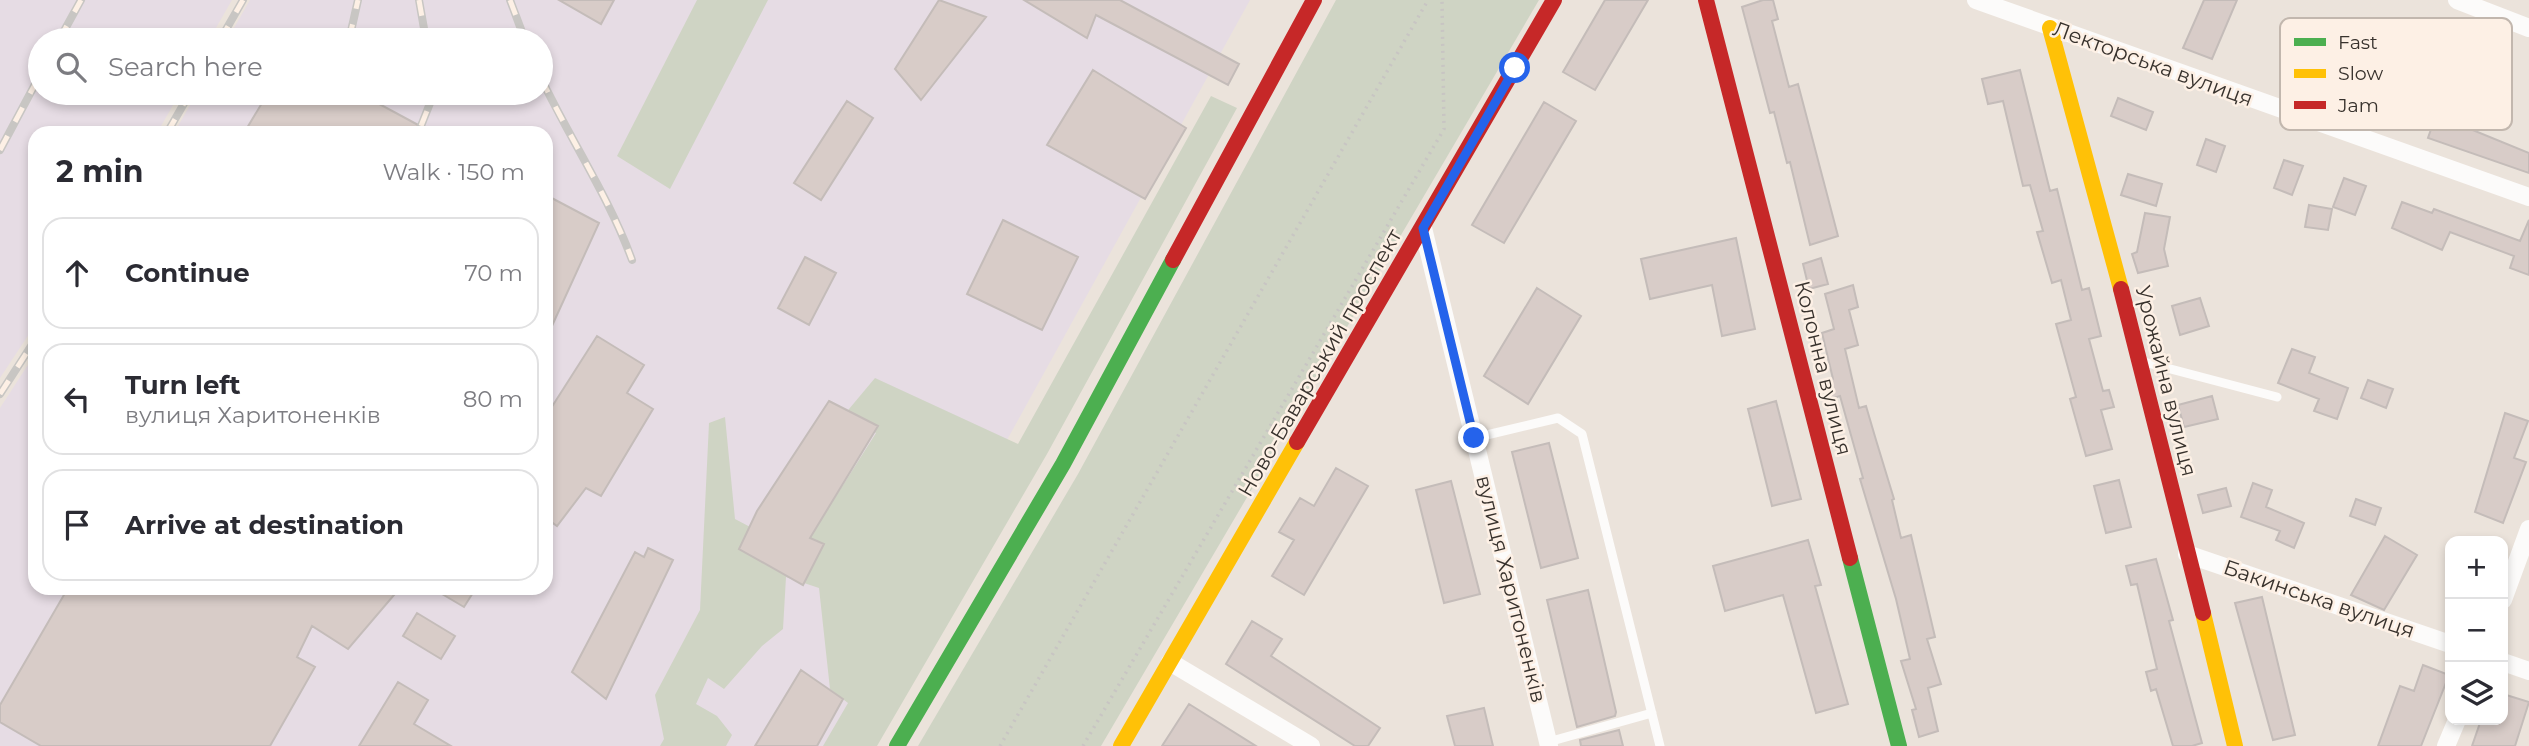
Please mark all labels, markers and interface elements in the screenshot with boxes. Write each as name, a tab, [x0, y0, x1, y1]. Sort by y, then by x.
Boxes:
street label: Лекторська вулиця	[2050, 16, 2257, 111]
legend	[2280, 18, 2512, 130]
search box	[28, 28, 553, 105]
text: Fast	[2338, 31, 2378, 54]
icon: search	[52, 48, 90, 86]
text: Search here	[108, 51, 263, 83]
route start	[1499, 52, 1530, 83]
text: Slow	[2338, 62, 2383, 85]
text: Jam	[2337, 94, 2379, 117]
text: 2 min	[56, 153, 143, 190]
text: Walk · 150 m	[382, 158, 525, 186]
street label: Ново-Баварський проспект	[1233, 224, 1407, 501]
icon: ahead	[58, 254, 96, 292]
text: Continue	[125, 257, 250, 289]
text: 70 m	[464, 259, 523, 287]
street label: Колонна вулиця	[1790, 278, 1857, 458]
street label: Урожайна вулиця	[2131, 283, 2202, 479]
text: Turn left	[125, 369, 241, 401]
icon: left	[58, 380, 96, 418]
text: 80 m	[463, 385, 523, 413]
text: вулиця Харитоненків	[125, 401, 381, 429]
route end	[1458, 422, 1489, 453]
street label: вулиця Харитоненків	[1471, 473, 1552, 705]
icon: arrive	[58, 506, 96, 544]
text: Arrive at destination	[125, 509, 404, 541]
map controls	[2445, 536, 2508, 725]
button: +	[2445, 536, 2508, 599]
street label: Бакинська вулиця	[2220, 554, 2418, 643]
button: −	[2445, 599, 2508, 662]
button: layers	[2445, 662, 2508, 725]

